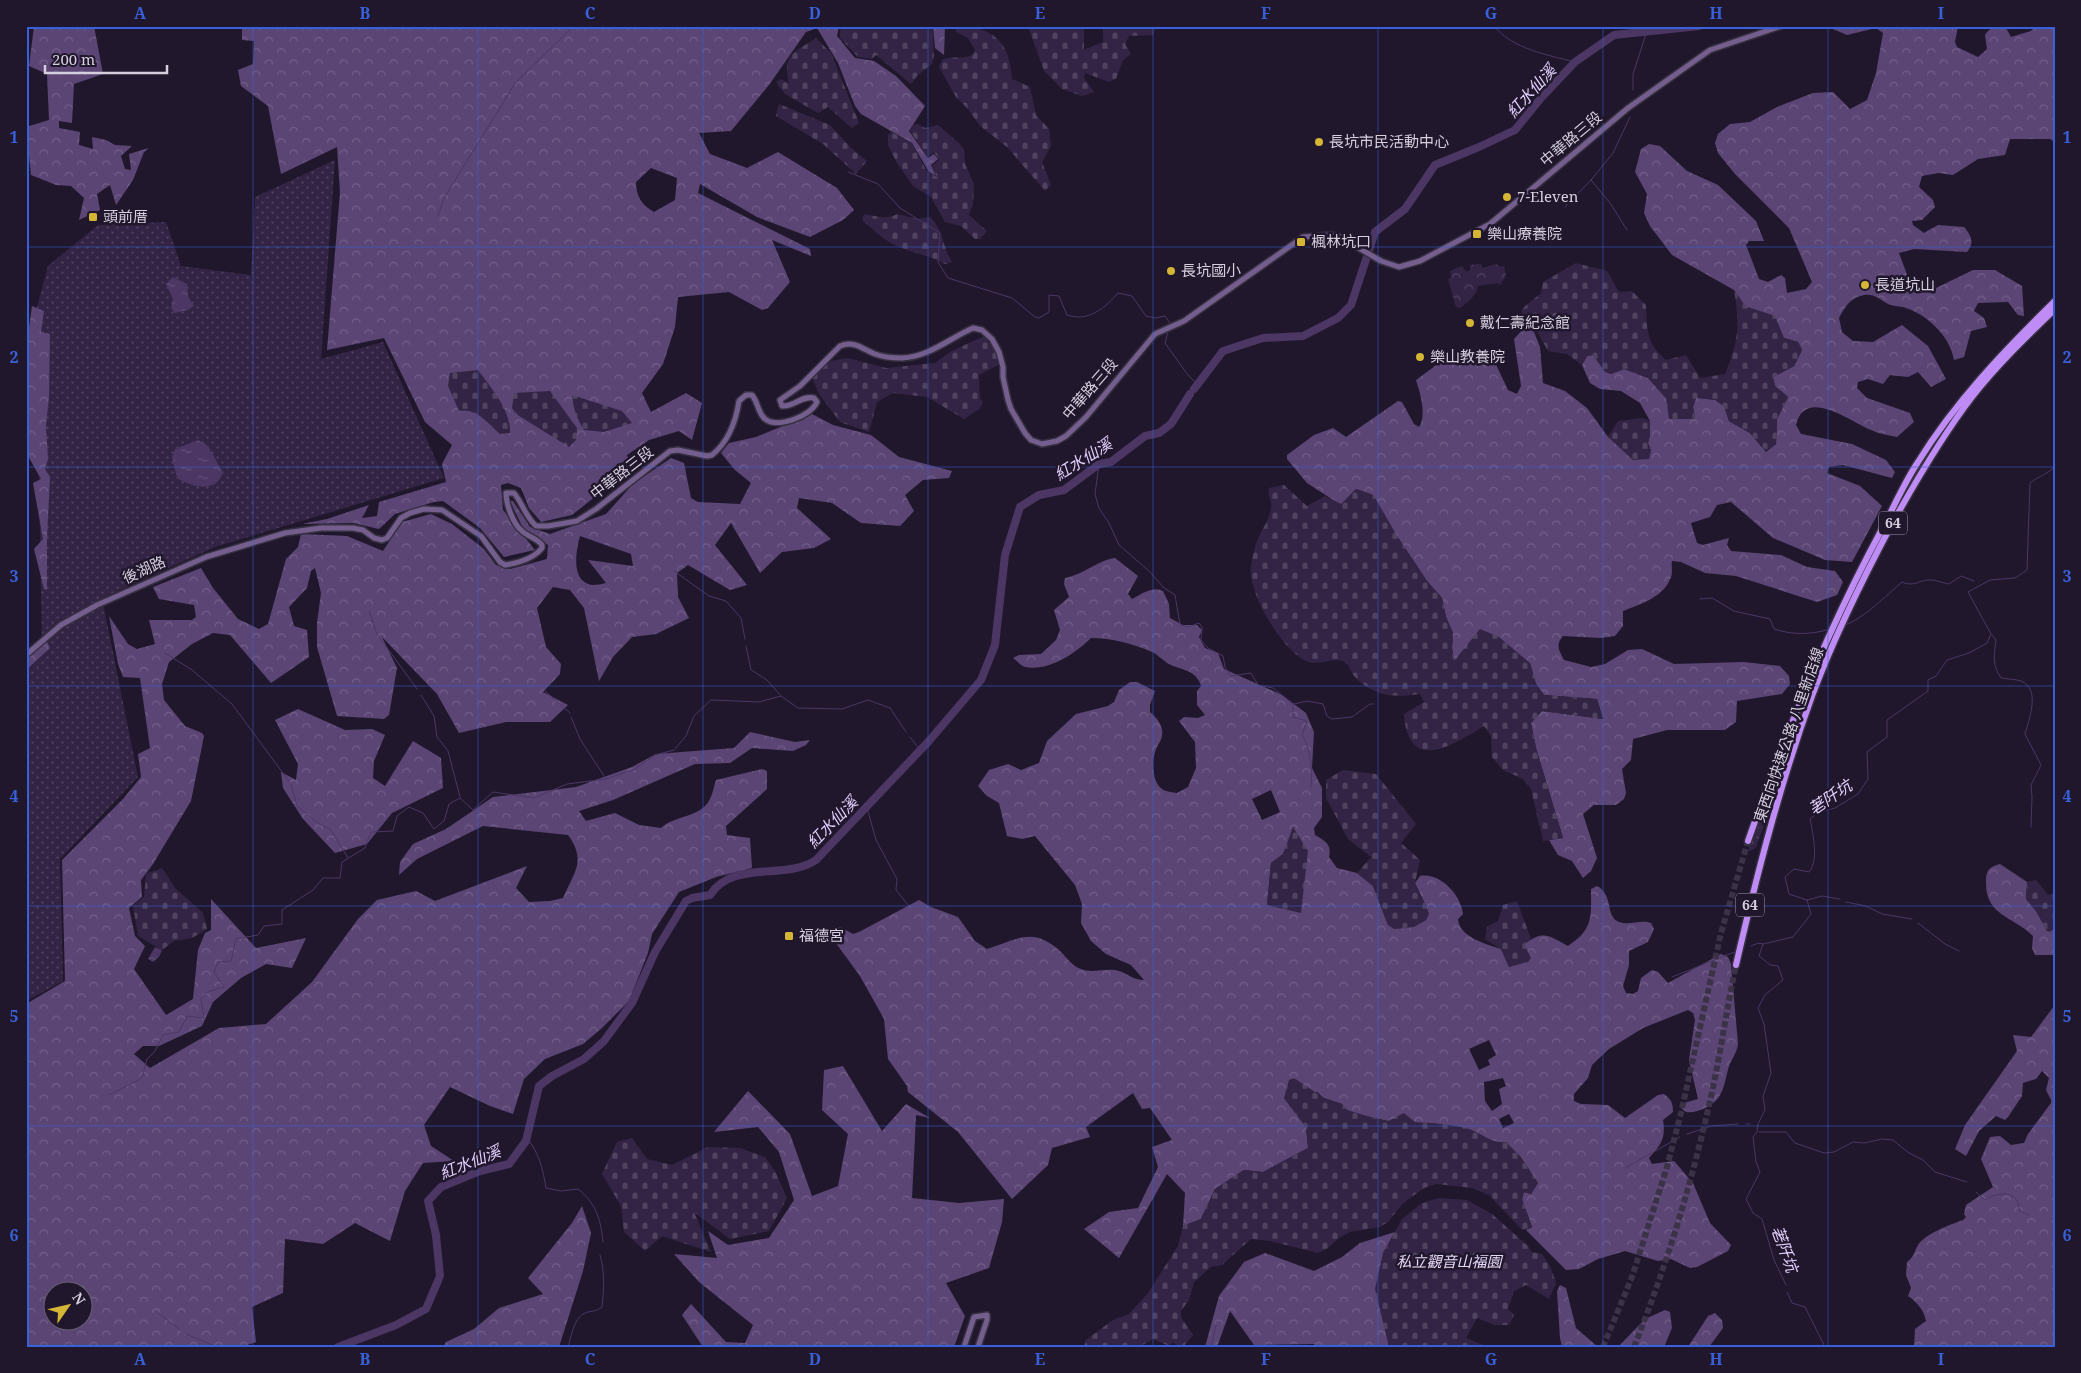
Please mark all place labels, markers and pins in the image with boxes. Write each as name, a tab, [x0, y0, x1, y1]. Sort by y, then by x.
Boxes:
place label: 長坑市民活動中心	[1329, 131, 1449, 151]
marker: 長坑市民活動中心	[1313, 136, 1325, 148]
place label: 7-Eleven	[1517, 186, 1579, 206]
marker: 7-Eleven	[1501, 191, 1513, 203]
place label: 頭前厝	[103, 206, 148, 226]
marker: 頭前厝	[87, 211, 99, 223]
place label: 樂山療養院	[1487, 223, 1562, 243]
marker: 樂山療養院	[1471, 228, 1483, 240]
place label: 楓林坑口	[1311, 231, 1371, 251]
marker: 楓林坑口	[1295, 236, 1307, 248]
place label: 長坑國小	[1181, 260, 1241, 280]
marker: 長坑國小	[1165, 265, 1177, 277]
place label: 長道坑山	[1875, 274, 1935, 294]
marker: 長道坑山	[1859, 279, 1871, 291]
place label: 戴仁壽紀念館	[1480, 312, 1570, 332]
marker: 戴仁壽紀念館	[1464, 317, 1476, 329]
place label: 樂山教養院	[1430, 346, 1505, 366]
marker: 樂山教養院	[1414, 351, 1426, 363]
place label: 福德宮	[799, 925, 844, 945]
marker: 福德宮	[783, 930, 795, 942]

